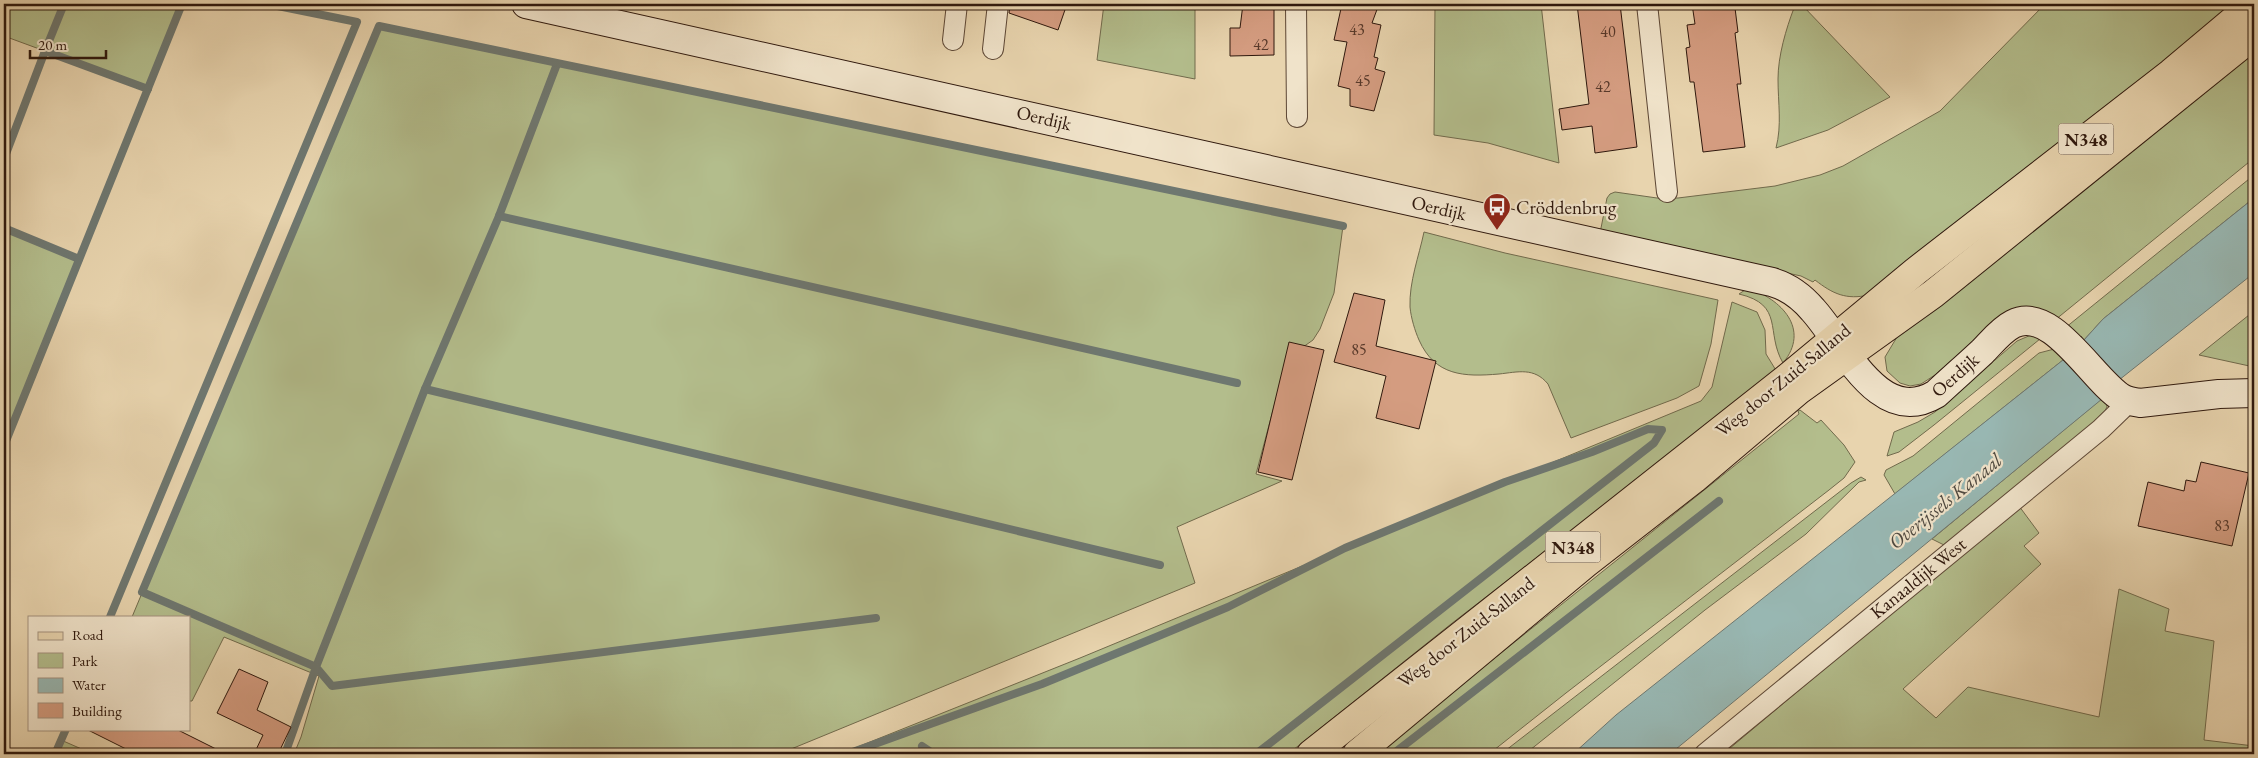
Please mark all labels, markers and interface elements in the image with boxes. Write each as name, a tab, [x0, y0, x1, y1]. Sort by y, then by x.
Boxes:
house number: 43	[1349, 19, 1365, 40]
house number: 40	[1600, 21, 1616, 42]
scale bar	[30, 28, 106, 60]
house number: 42	[1253, 34, 1269, 55]
text: 20 m	[38, 35, 67, 54]
house number: 45	[1355, 70, 1371, 91]
house number: 42	[1595, 76, 1611, 97]
street label: Oerdijk	[1014, 100, 1075, 137]
road number: N348	[2058, 124, 2114, 154]
street label: Oerdijk	[1409, 190, 1470, 227]
bus stop icon: Cröddenbrug	[1482, 192, 1512, 231]
place label: Cröddenbrug	[1516, 195, 1617, 220]
street label: Weg door Zuid-Salland	[1710, 317, 1856, 442]
house number: 85	[1351, 339, 1367, 360]
street label: Oerdijk	[1926, 347, 1985, 403]
water label: Overijssels Kanaal	[1883, 446, 2008, 555]
house number: 83	[2214, 515, 2230, 536]
road number: N348	[1546, 532, 1600, 562]
street label: Kanaaldijk West	[1865, 532, 1971, 624]
street label: Weg door Zuid-Salland	[1392, 570, 1540, 693]
legend	[28, 616, 190, 730]
text: Road	[72, 625, 104, 644]
text: Park	[72, 651, 99, 670]
text: Water	[72, 675, 106, 694]
text: Building	[72, 701, 122, 720]

